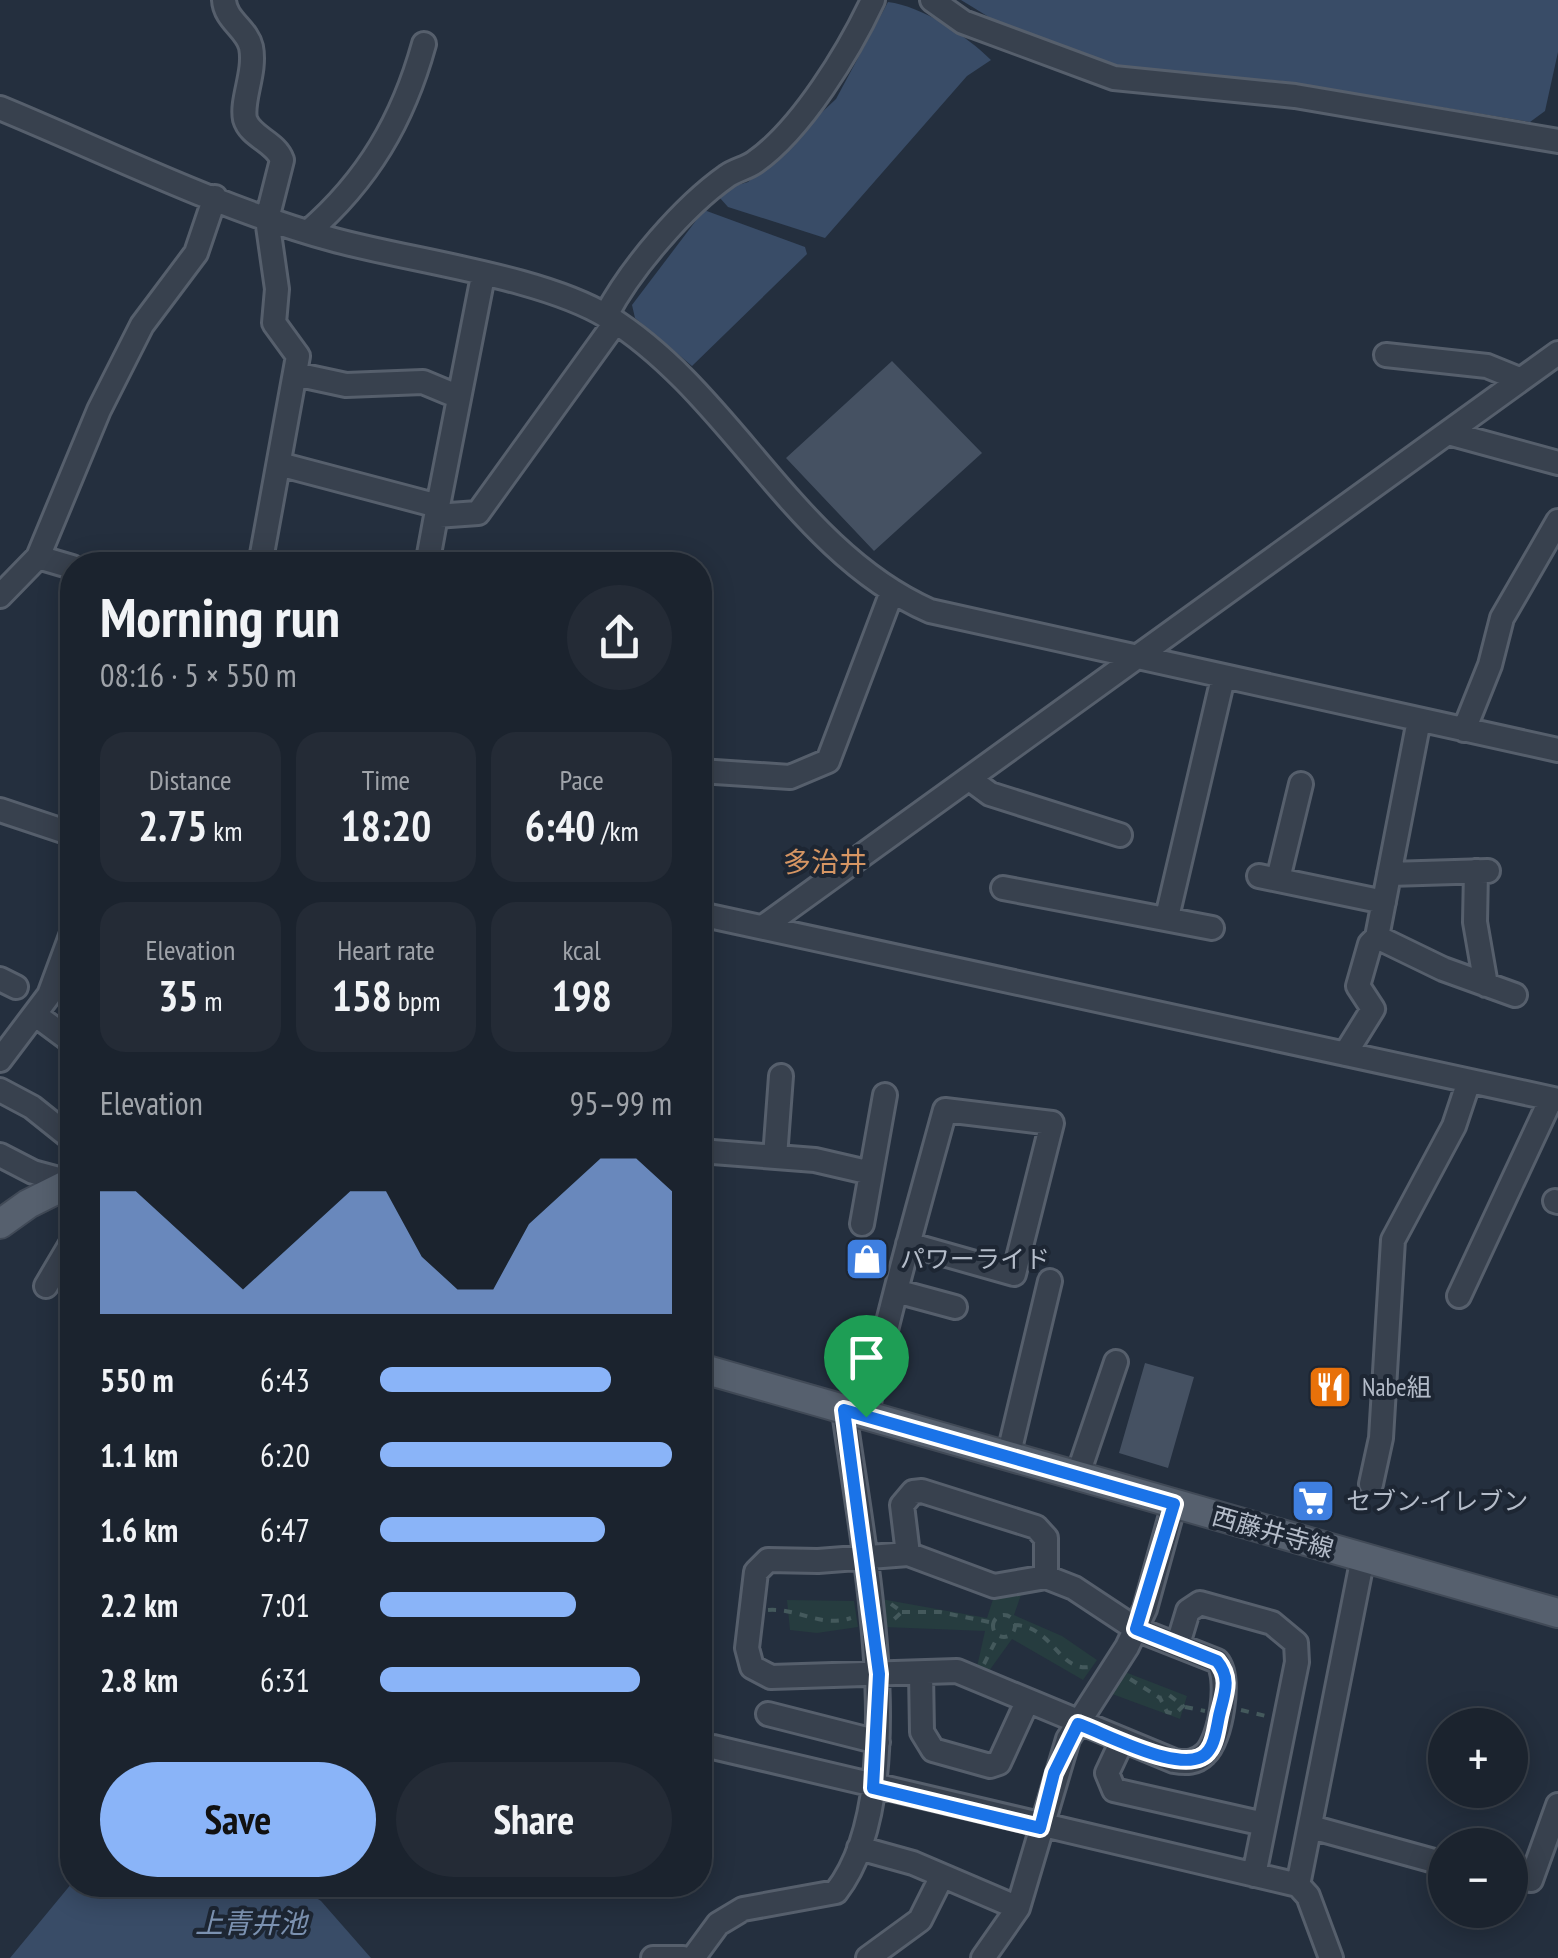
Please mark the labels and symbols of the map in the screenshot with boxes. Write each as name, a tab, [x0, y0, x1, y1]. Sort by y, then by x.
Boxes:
district label: 多治井	[783, 843, 867, 880]
shop icon: パワーライド	[844, 1236, 890, 1282]
place label: パワーライド	[900, 1243, 1050, 1275]
pin	[824, 1315, 909, 1418]
restaurant icon: Nabe組	[1307, 1364, 1353, 1410]
place label: Nabe組	[1362, 1371, 1432, 1403]
supermarket icon: セブン-イレブン	[1290, 1478, 1336, 1524]
place label: セブン-イレブン	[1346, 1485, 1528, 1517]
street label: 西藤井寺線	[1209, 1499, 1337, 1565]
water label: 上青井池	[195, 1904, 310, 1941]

